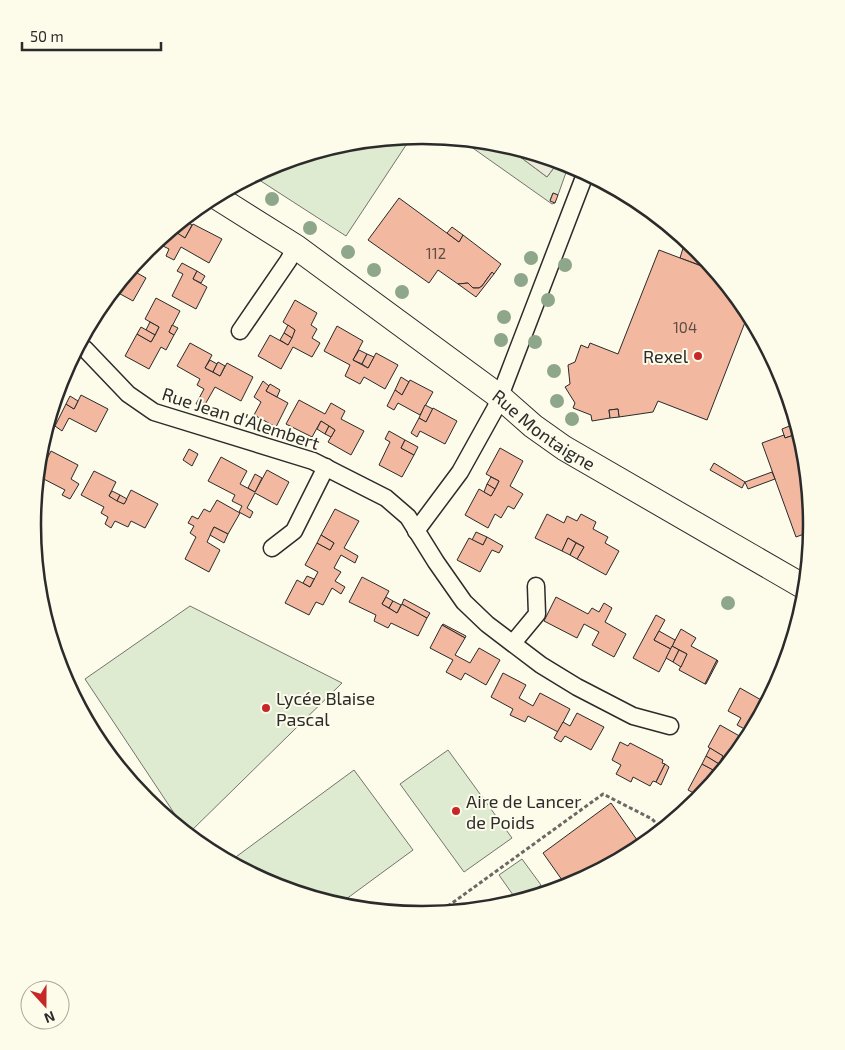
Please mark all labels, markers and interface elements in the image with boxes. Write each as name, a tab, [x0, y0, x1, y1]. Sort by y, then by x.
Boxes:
scale bar	[22, 20, 161, 52]
text: 50 m	[30, 27, 64, 45]
house number: 112	[426, 244, 446, 262]
house number: 104	[673, 318, 697, 336]
place label: Rexel	[643, 345, 689, 367]
marker: Rexel	[692, 350, 704, 362]
street label: Rue Jean d'Alembert	[160, 382, 323, 454]
street label: Rue Montaigne	[488, 384, 599, 475]
place label: Lycée Blaise Pascal	[276, 687, 375, 730]
marker: Lycée Blaise Pascal	[260, 702, 272, 714]
place label: Aire de Lancer de Poids	[466, 790, 581, 833]
marker: Aire de Lancer de Poids	[450, 805, 462, 817]
north arrow	[20, 980, 70, 1030]
text: N	[42, 1008, 58, 1027]

